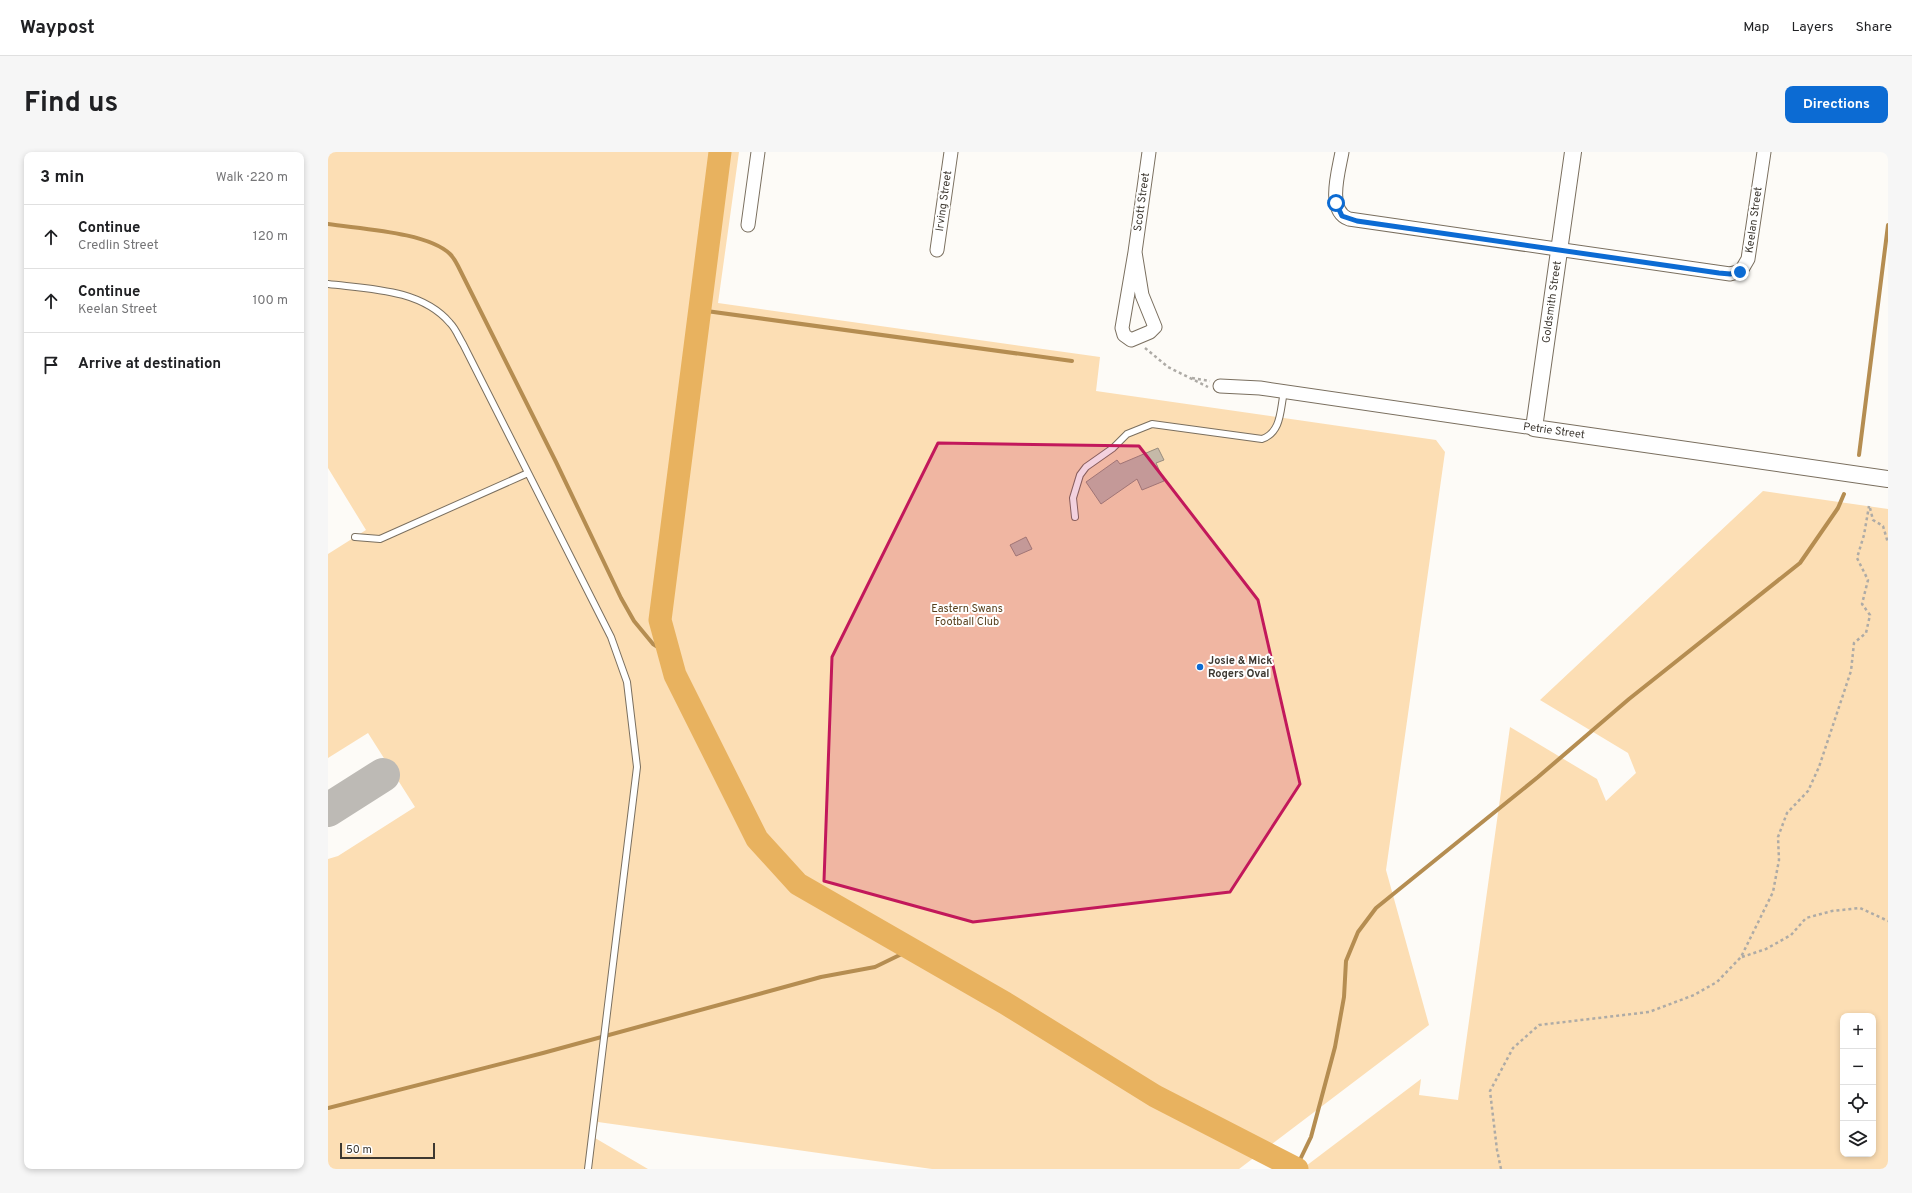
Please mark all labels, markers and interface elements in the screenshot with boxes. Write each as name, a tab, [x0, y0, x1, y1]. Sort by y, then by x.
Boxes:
text: Waypost	[20, 16, 95, 40]
text: Map	[1743, 19, 1769, 36]
text: Layers	[1791, 19, 1833, 36]
text: Share	[1855, 19, 1892, 36]
text: Find us	[24, 86, 118, 122]
button: Directions	[1785, 86, 1888, 123]
text: 3 min	[40, 167, 84, 189]
text: Walk · 220 m	[216, 170, 288, 186]
street label: Irving Street	[933, 170, 955, 232]
street label: Scott Street	[1131, 172, 1153, 232]
street label: Keelan Street	[1742, 186, 1766, 254]
route start	[1327, 194, 1345, 212]
text: Continue	[78, 219, 140, 238]
icon: ahead	[40, 226, 62, 248]
text: 120 m	[253, 229, 288, 245]
text: Credlin Street	[78, 238, 159, 254]
street label: Goldsmith Street	[1539, 260, 1565, 344]
route end	[1731, 263, 1749, 281]
text: Continue	[78, 283, 140, 302]
icon: ahead	[40, 290, 62, 312]
text: 100 m	[252, 293, 288, 309]
text: Keelan Street	[78, 302, 157, 318]
icon: arrive	[40, 354, 62, 376]
text: Arrive at destination	[78, 355, 221, 374]
street label: Petrie Street	[1522, 420, 1586, 442]
park label: Eastern Swans Football Club	[931, 602, 1003, 629]
place label: Josie & Mick Rogers Oval	[1208, 654, 1272, 681]
marker: Josie & Mick Rogers Oval	[1195, 662, 1205, 672]
map controls	[1840, 1013, 1876, 1157]
button: +	[1840, 1013, 1876, 1049]
button: −	[1840, 1049, 1876, 1085]
button: locate	[1840, 1085, 1876, 1121]
button: layers	[1840, 1121, 1876, 1157]
scale bar	[340, 1141, 435, 1160]
text: 50 m	[346, 1143, 372, 1157]

